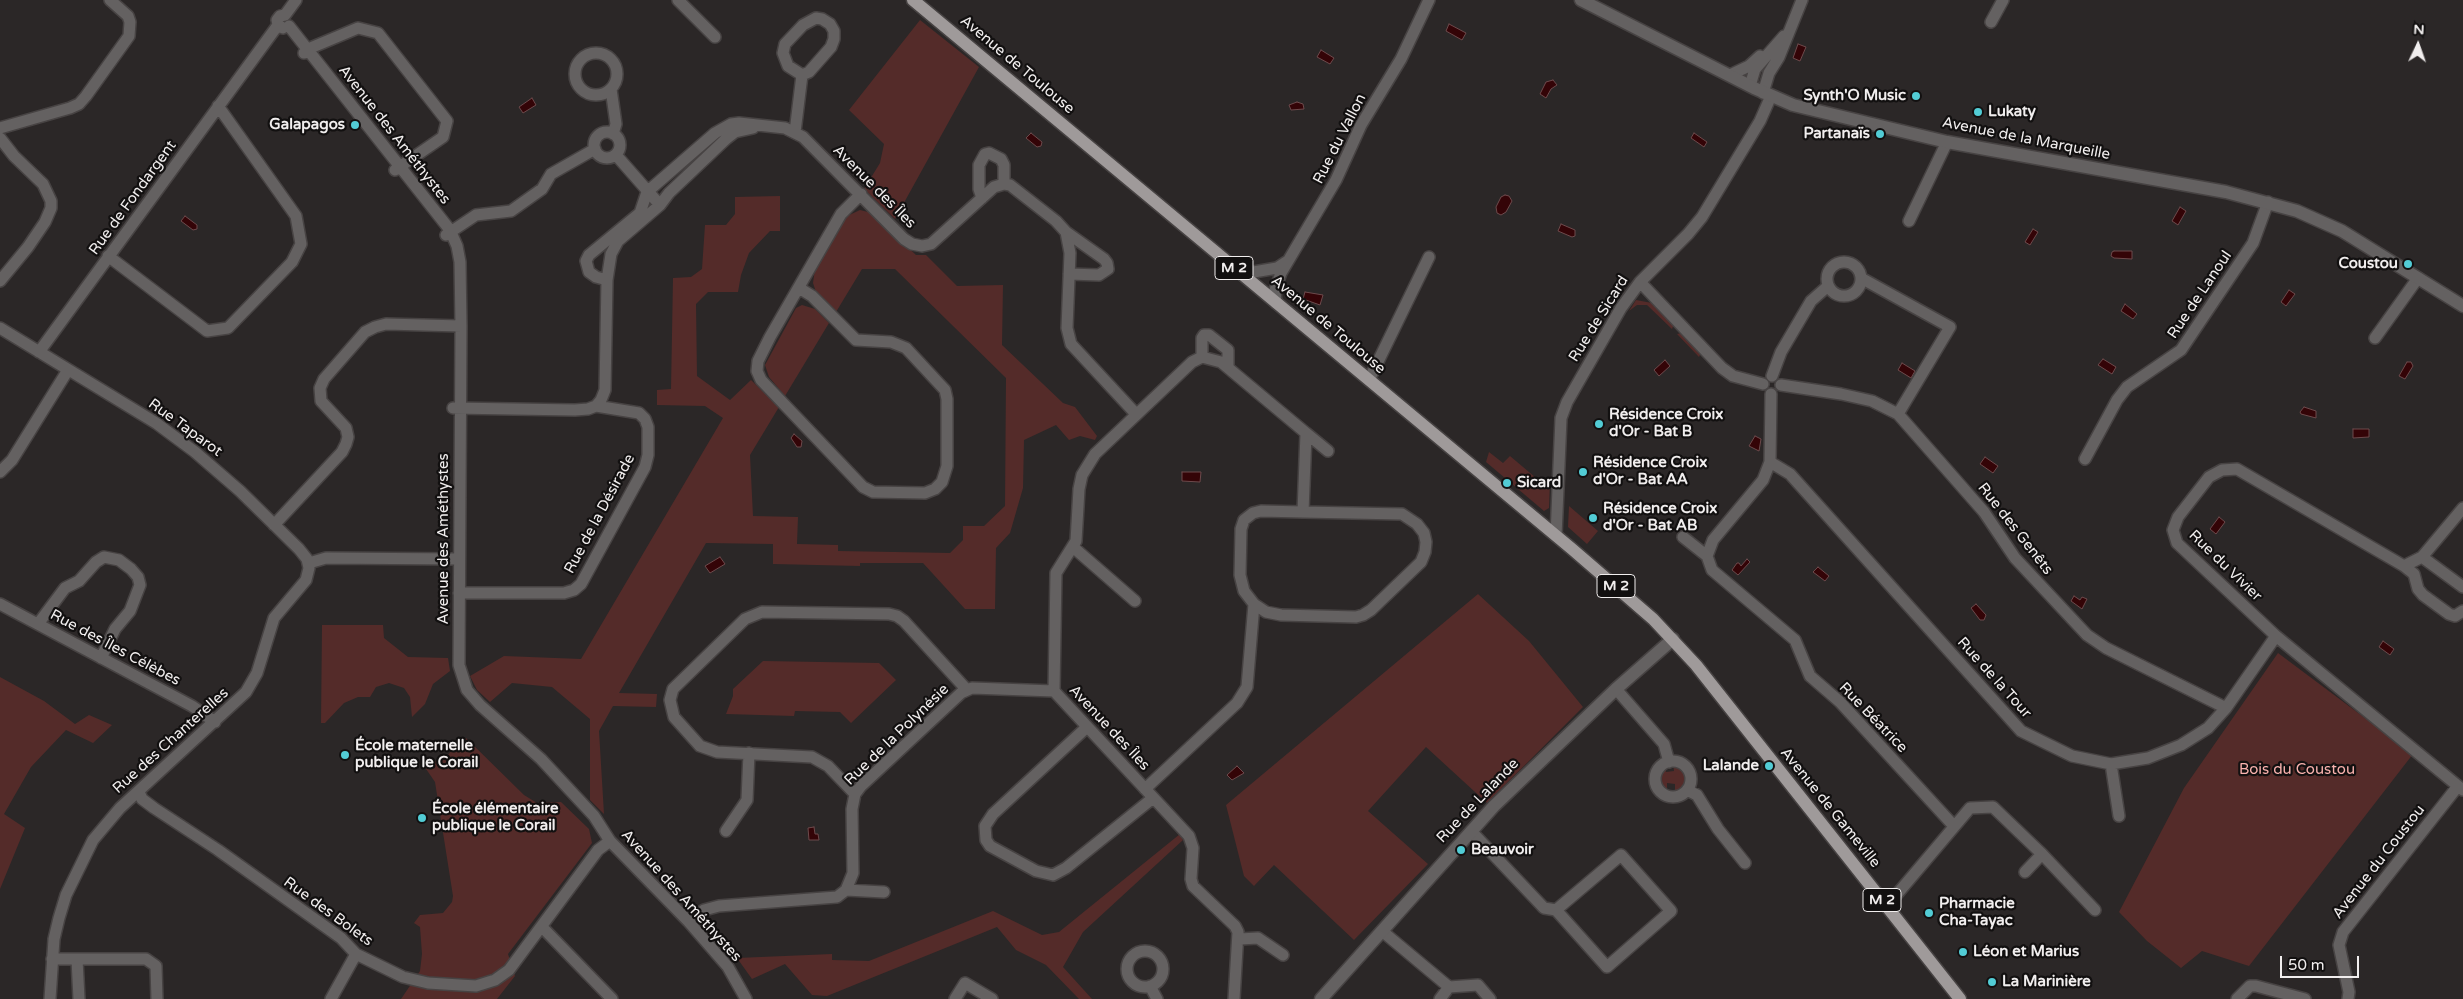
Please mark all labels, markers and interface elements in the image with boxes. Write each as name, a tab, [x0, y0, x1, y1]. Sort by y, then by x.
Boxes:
street label: Avenue de Toulouse	[956, 12, 1078, 118]
north arrow	[2393, 20, 2443, 70]
text: N	[2413, 21, 2425, 38]
street label: Avenue des Améthystes	[334, 62, 454, 208]
place label: Synth'O Music	[1804, 87, 1906, 105]
marker: Synth'O Music	[1910, 90, 1922, 102]
street label: Rue du Vallon	[1310, 91, 1370, 187]
place label: Lukaty	[1988, 103, 2036, 121]
marker: Lukaty	[1972, 106, 1984, 118]
street label: Avenue de la Marqueille	[1940, 114, 2112, 164]
place label: Galapagos	[269, 116, 345, 134]
marker: Galapagos	[349, 119, 361, 131]
place label: Partanaïs	[1803, 125, 1870, 143]
marker: Partanaïs	[1874, 128, 1886, 140]
street label: Rue de Fondargent	[85, 137, 181, 259]
street label: Avenue des Îles	[829, 142, 919, 232]
street label: Rue de Lanoul	[2164, 248, 2236, 342]
place label: Coustou	[2339, 255, 2398, 273]
road number: M 2	[1215, 256, 1253, 280]
marker: Coustou	[2402, 258, 2414, 270]
street label: Avenue de Toulouse	[1267, 272, 1389, 378]
street label: Rue de Sicard	[1565, 273, 1633, 365]
street label: Rue Taparot	[145, 395, 225, 461]
place label: Résidence Croix d'Or - Bat B	[1609, 406, 1723, 441]
marker: Résidence Croix d'Or - Bat B	[1593, 418, 1605, 430]
street label: Rue de la Désirade	[561, 451, 639, 577]
street label: Avenue des Améthystes	[435, 453, 453, 625]
place label: Résidence Croix d'Or - Bat AA	[1593, 454, 1707, 489]
marker: Résidence Croix d'Or - Bat AA	[1577, 466, 1589, 478]
place label: Sicard	[1517, 474, 1561, 492]
marker: Sicard	[1501, 477, 1513, 489]
street label: Rue des Genêts	[1974, 479, 2056, 579]
place label: Résidence Croix d'Or - Bat AB	[1603, 500, 1717, 535]
marker: Résidence Croix d'Or - Bat AB	[1587, 512, 1599, 524]
street label: Rue du Vivier	[2185, 527, 2265, 605]
road number: M 2	[1597, 574, 1635, 598]
street label: Rue des Îles Célèbes	[47, 606, 183, 690]
street label: Rue de la Tour	[1953, 634, 2035, 722]
street label: Rue Béatrice	[1835, 679, 1911, 757]
street label: Rue de la Polynésie	[841, 681, 953, 789]
street label: Avenue des Îles	[1065, 682, 1153, 774]
street label: Rue des Chanterelles	[109, 684, 233, 798]
place label: École maternelle publique le Corail	[355, 737, 479, 772]
street label: Avenue de Gameville	[1776, 744, 1884, 872]
marker: École maternelle publique le Corail	[339, 749, 351, 761]
street label: Rue de Lalande	[1433, 755, 1523, 847]
place label: Lalande	[1703, 757, 1759, 775]
marker: Lalande	[1763, 760, 1775, 772]
park label: Bois du Coustou	[2239, 761, 2355, 779]
place label: École élémentaire publique le Corail	[432, 800, 558, 835]
street label: Avenue du Coustou	[2329, 801, 2429, 923]
marker: École élémentaire publique le Corail	[416, 812, 428, 824]
street label: Avenue des Améthystes	[617, 826, 745, 966]
place label: Beauvoir	[1471, 841, 1534, 859]
marker: Beauvoir	[1455, 844, 1467, 856]
street label: Rue des Bolets	[280, 874, 376, 950]
road number: M 2	[1863, 888, 1901, 912]
place label: Pharmacie Cha-Tayac	[1939, 895, 2015, 930]
marker: Pharmacie Cha-Tayac	[1923, 907, 1935, 919]
place label: Léon et Marius	[1973, 943, 2079, 961]
marker: Léon et Marius	[1957, 946, 1969, 958]
scale bar	[2283, 946, 2362, 978]
text: 50 m	[2288, 956, 2325, 974]
place label: La Marinière	[2002, 973, 2091, 991]
marker: La Marinière	[1986, 976, 1998, 988]

